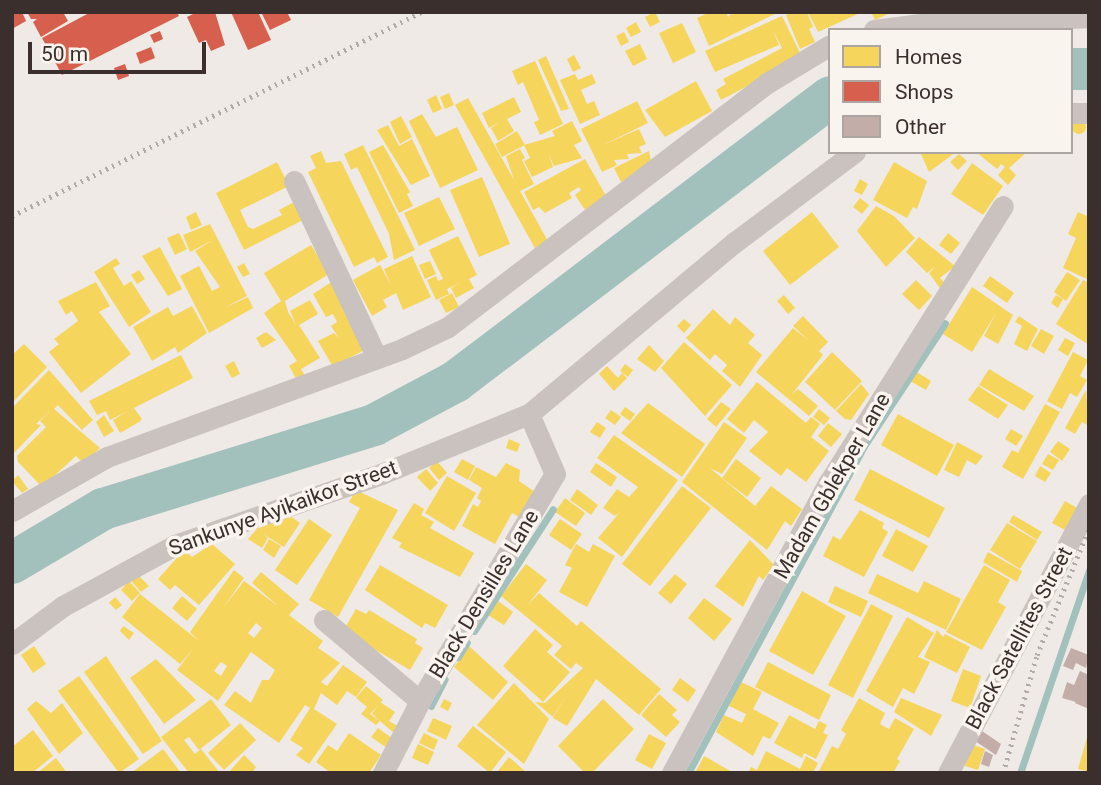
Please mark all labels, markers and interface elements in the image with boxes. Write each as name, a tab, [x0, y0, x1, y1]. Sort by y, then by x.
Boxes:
scale bar	[32, 28, 210, 72]
legend	[828, 28, 1073, 154]
text: 50 m	[41, 42, 88, 66]
text: Homes	[895, 45, 962, 69]
text: Shops	[895, 80, 954, 104]
text: Other	[895, 115, 946, 139]
street label: Madam Gblekper Lane	[769, 389, 895, 583]
street label: Sankunye Ayikaikor Street	[165, 455, 401, 561]
street label: Black Densilles Lane	[424, 505, 544, 683]
street label: Black Satellites Street	[960, 542, 1078, 734]

